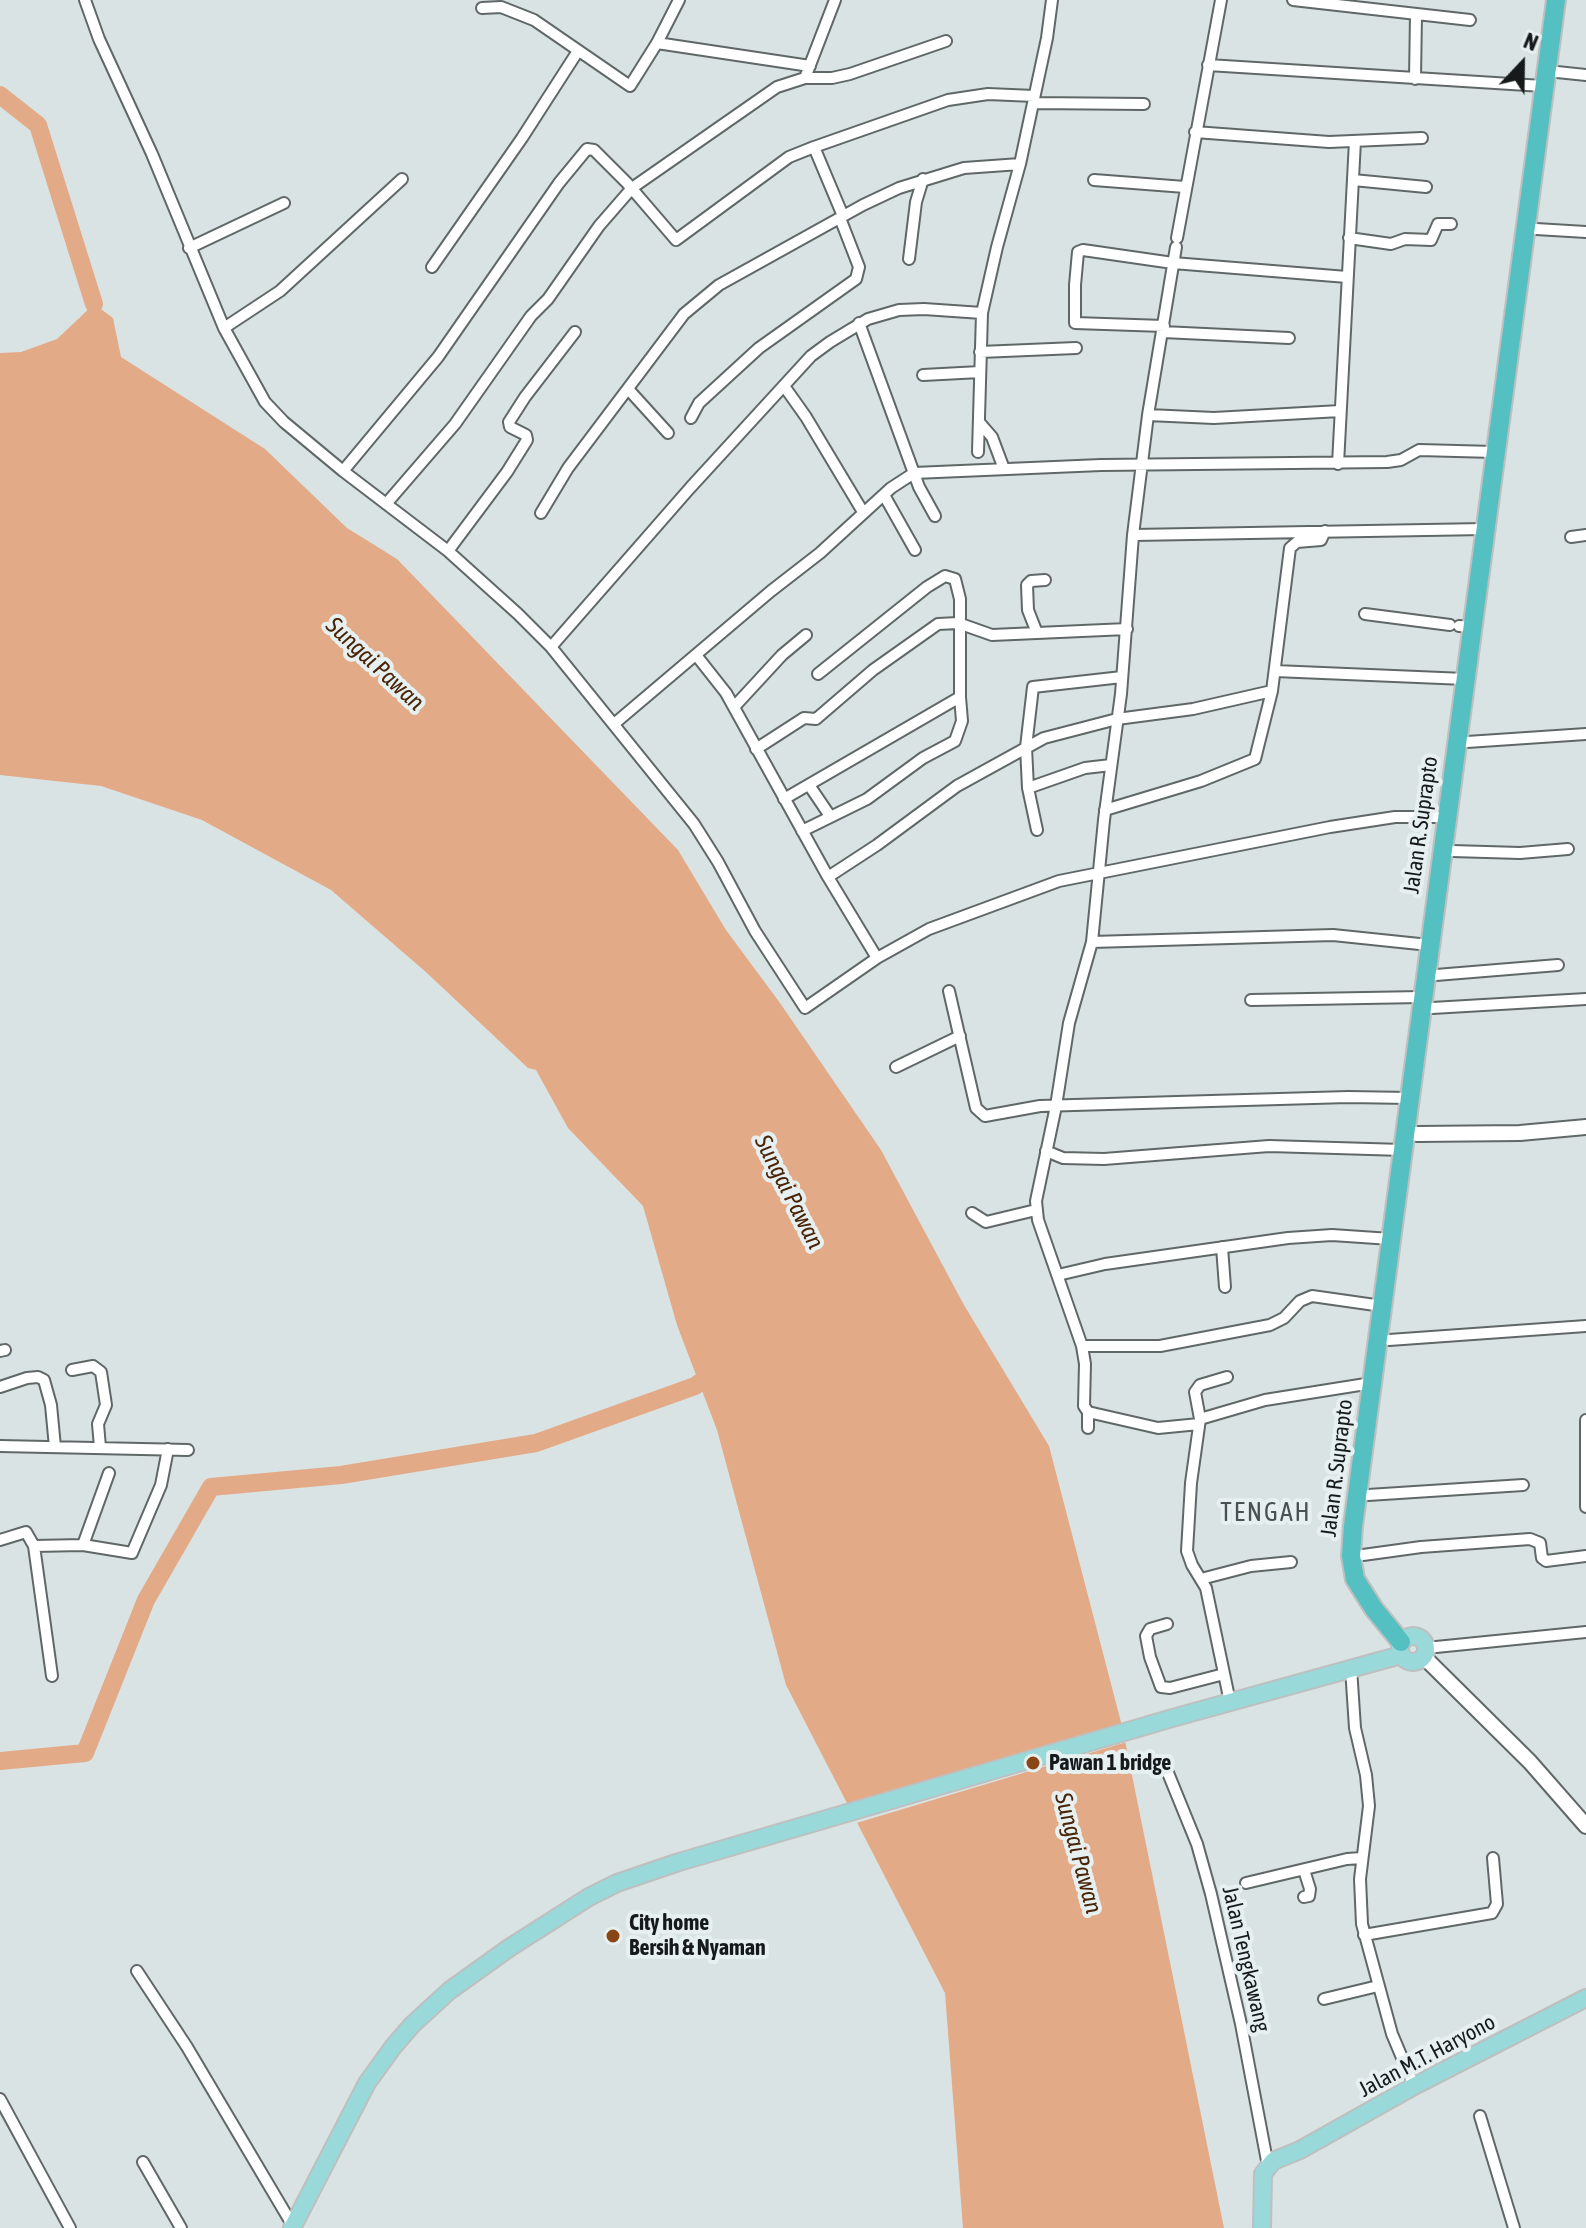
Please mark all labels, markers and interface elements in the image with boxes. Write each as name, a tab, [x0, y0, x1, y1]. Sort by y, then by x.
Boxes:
north arrow	[1482, 24, 1562, 104]
text: N	[1520, 27, 1542, 56]
water label: Sungai Pawan	[320, 611, 430, 717]
street label: Jalan R. Suprapto	[1398, 755, 1444, 895]
water label: Sungai Pawan	[748, 1130, 830, 1254]
street label: Jalan R. Suprapto	[1315, 1398, 1359, 1538]
district label: TENGAH	[1220, 1497, 1312, 1529]
place label: Pawan 1 bridge	[1049, 1750, 1171, 1776]
marker: Pawan 1 bridge	[1024, 1754, 1042, 1772]
water label: Sungai Pawan	[1048, 1790, 1108, 1916]
street label: Jalan Tengkawang	[1216, 1884, 1276, 2034]
place label: City home Bersih & Nyaman	[629, 1910, 766, 1962]
marker: City home Bersih & Nyaman	[604, 1927, 622, 1945]
street label: Jalan M.T. Haryono	[1354, 2009, 1500, 2103]

